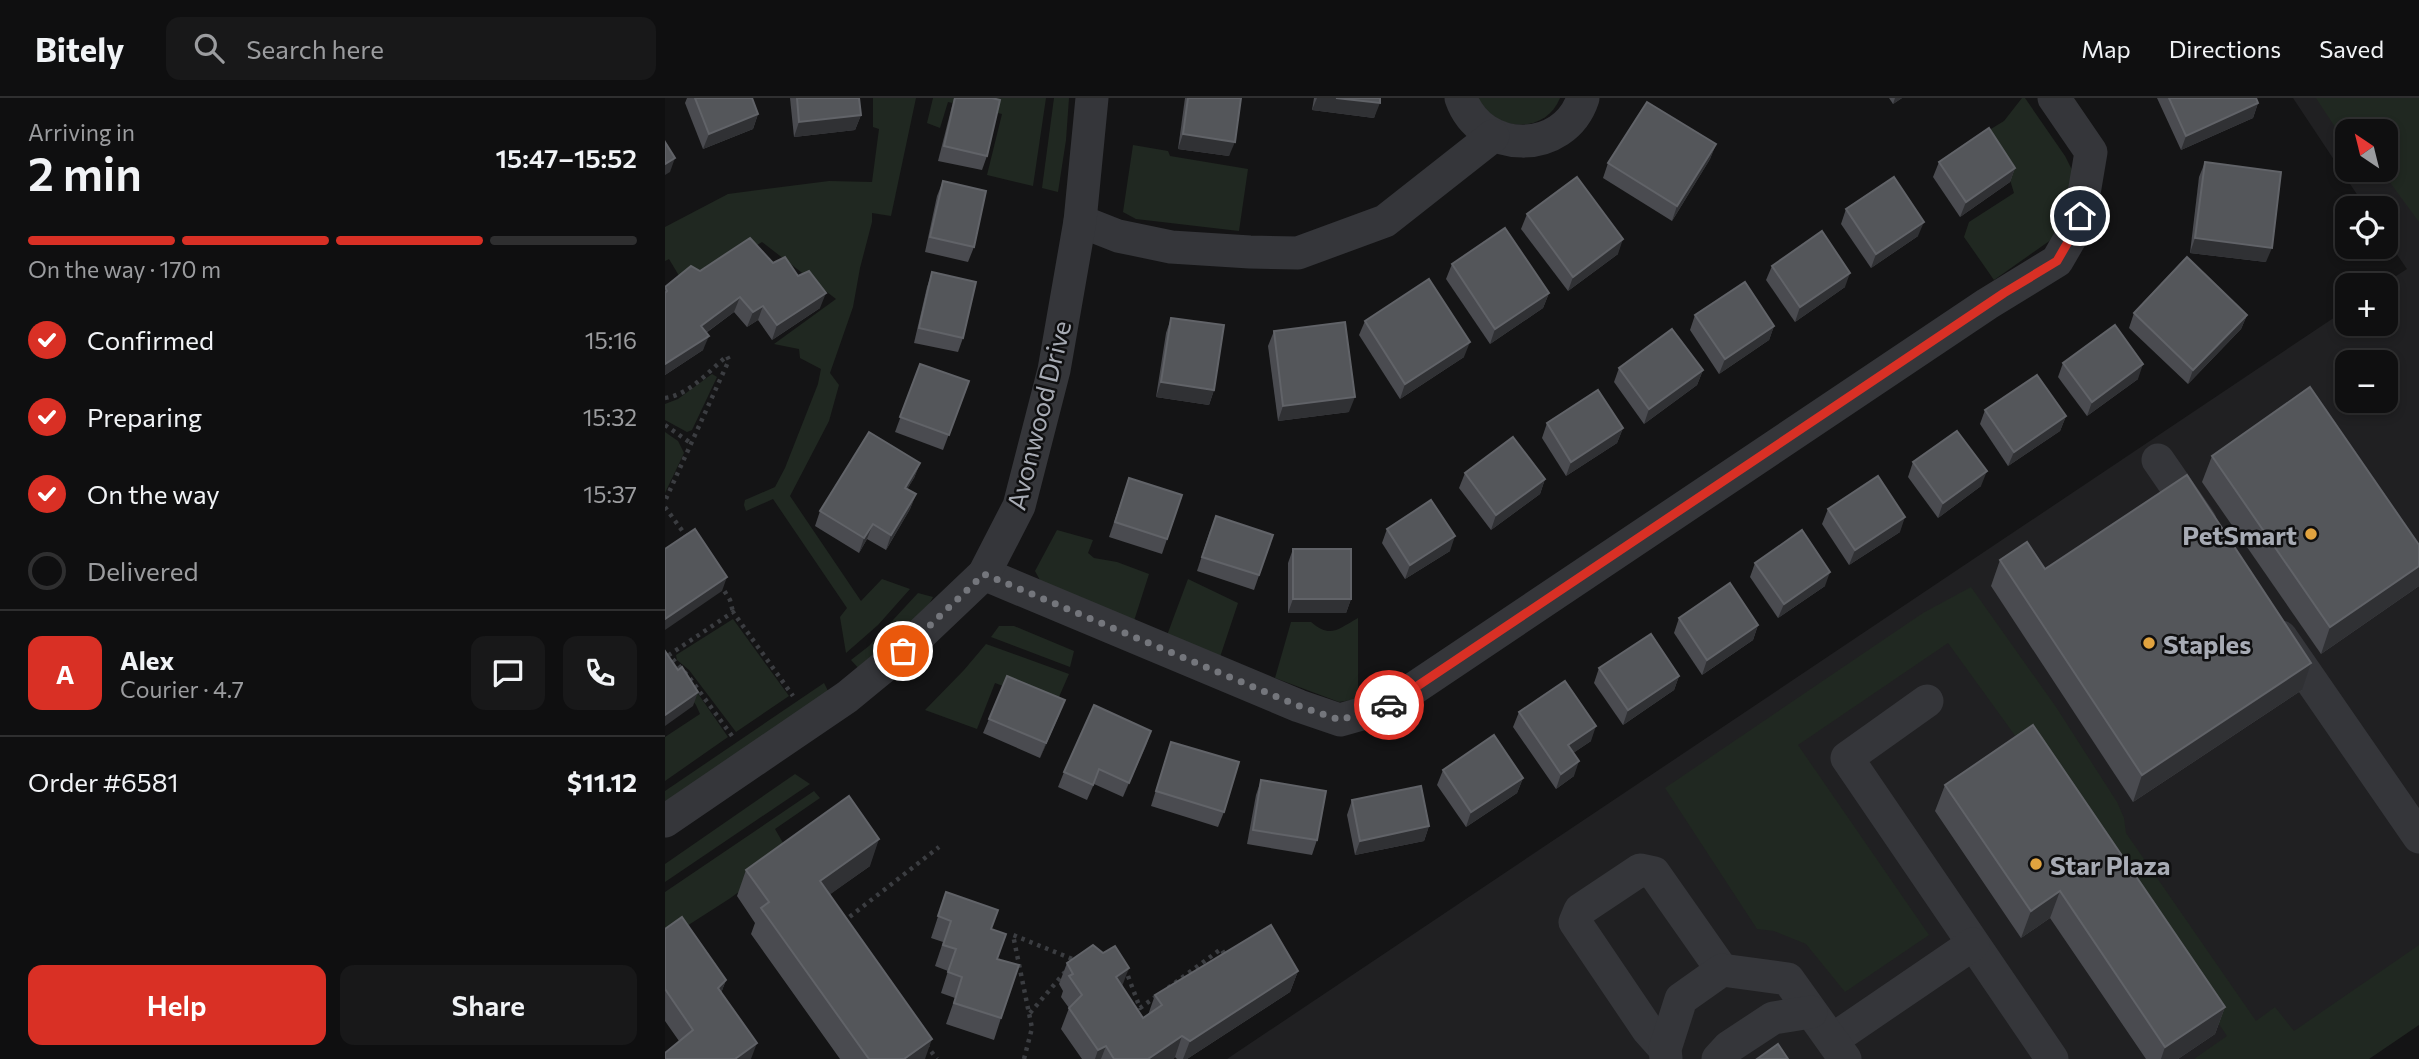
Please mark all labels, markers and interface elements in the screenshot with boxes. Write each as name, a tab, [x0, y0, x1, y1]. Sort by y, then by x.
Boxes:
search box	[166, 17, 656, 80]
text: Bitely	[35, 28, 124, 69]
icon: search	[190, 29, 228, 67]
text: Search here	[246, 33, 384, 64]
text: Map	[2081, 34, 2131, 63]
text: Directions	[2169, 34, 2281, 63]
text: Saved	[2319, 34, 2384, 63]
text: Arriving in	[28, 118, 135, 146]
north arrow	[2335, 119, 2397, 182]
map controls	[2335, 119, 2398, 413]
text: 15:47–15:52	[496, 142, 637, 173]
text: 2 min	[28, 144, 142, 200]
pin	[2050, 186, 2110, 246]
button: locate	[2335, 196, 2398, 259]
icon: home	[2061, 197, 2099, 235]
text: On the way · 170 m	[28, 255, 221, 283]
button: +	[2335, 273, 2398, 336]
street label: Avonwood Drive	[999, 317, 1077, 513]
icon: check	[28, 321, 66, 359]
text: Confirmed	[87, 324, 214, 355]
text: 15:16	[585, 326, 637, 354]
button: −	[2335, 350, 2398, 413]
icon: check	[28, 398, 66, 436]
text: Preparing	[87, 401, 202, 432]
text: 15:32	[583, 403, 637, 431]
icon: check	[28, 475, 66, 513]
text: On the way	[87, 478, 220, 509]
text: 15:37	[583, 480, 637, 508]
place label: PetSmart	[2182, 519, 2297, 550]
marker: PetSmart	[2303, 526, 2319, 542]
text: Delivered	[87, 555, 198, 586]
pin	[873, 621, 933, 681]
place label: Staples	[2163, 628, 2251, 659]
icon: bag	[884, 632, 922, 670]
marker: Staples	[2141, 635, 2157, 651]
button: chat	[471, 636, 545, 710]
button: phone	[563, 636, 637, 710]
text: Alex	[120, 644, 174, 675]
text: A	[56, 658, 74, 689]
courier	[1354, 670, 1424, 740]
text: Courier · 4.7	[120, 675, 244, 703]
icon: car	[1370, 686, 1408, 724]
text: Order #6581	[28, 766, 179, 797]
text: $11.12	[567, 766, 637, 797]
place label: Star Plaza	[2050, 849, 2171, 880]
marker: Star Plaza	[2028, 856, 2044, 872]
button: Help	[28, 965, 326, 1045]
button: Share	[340, 965, 637, 1045]

